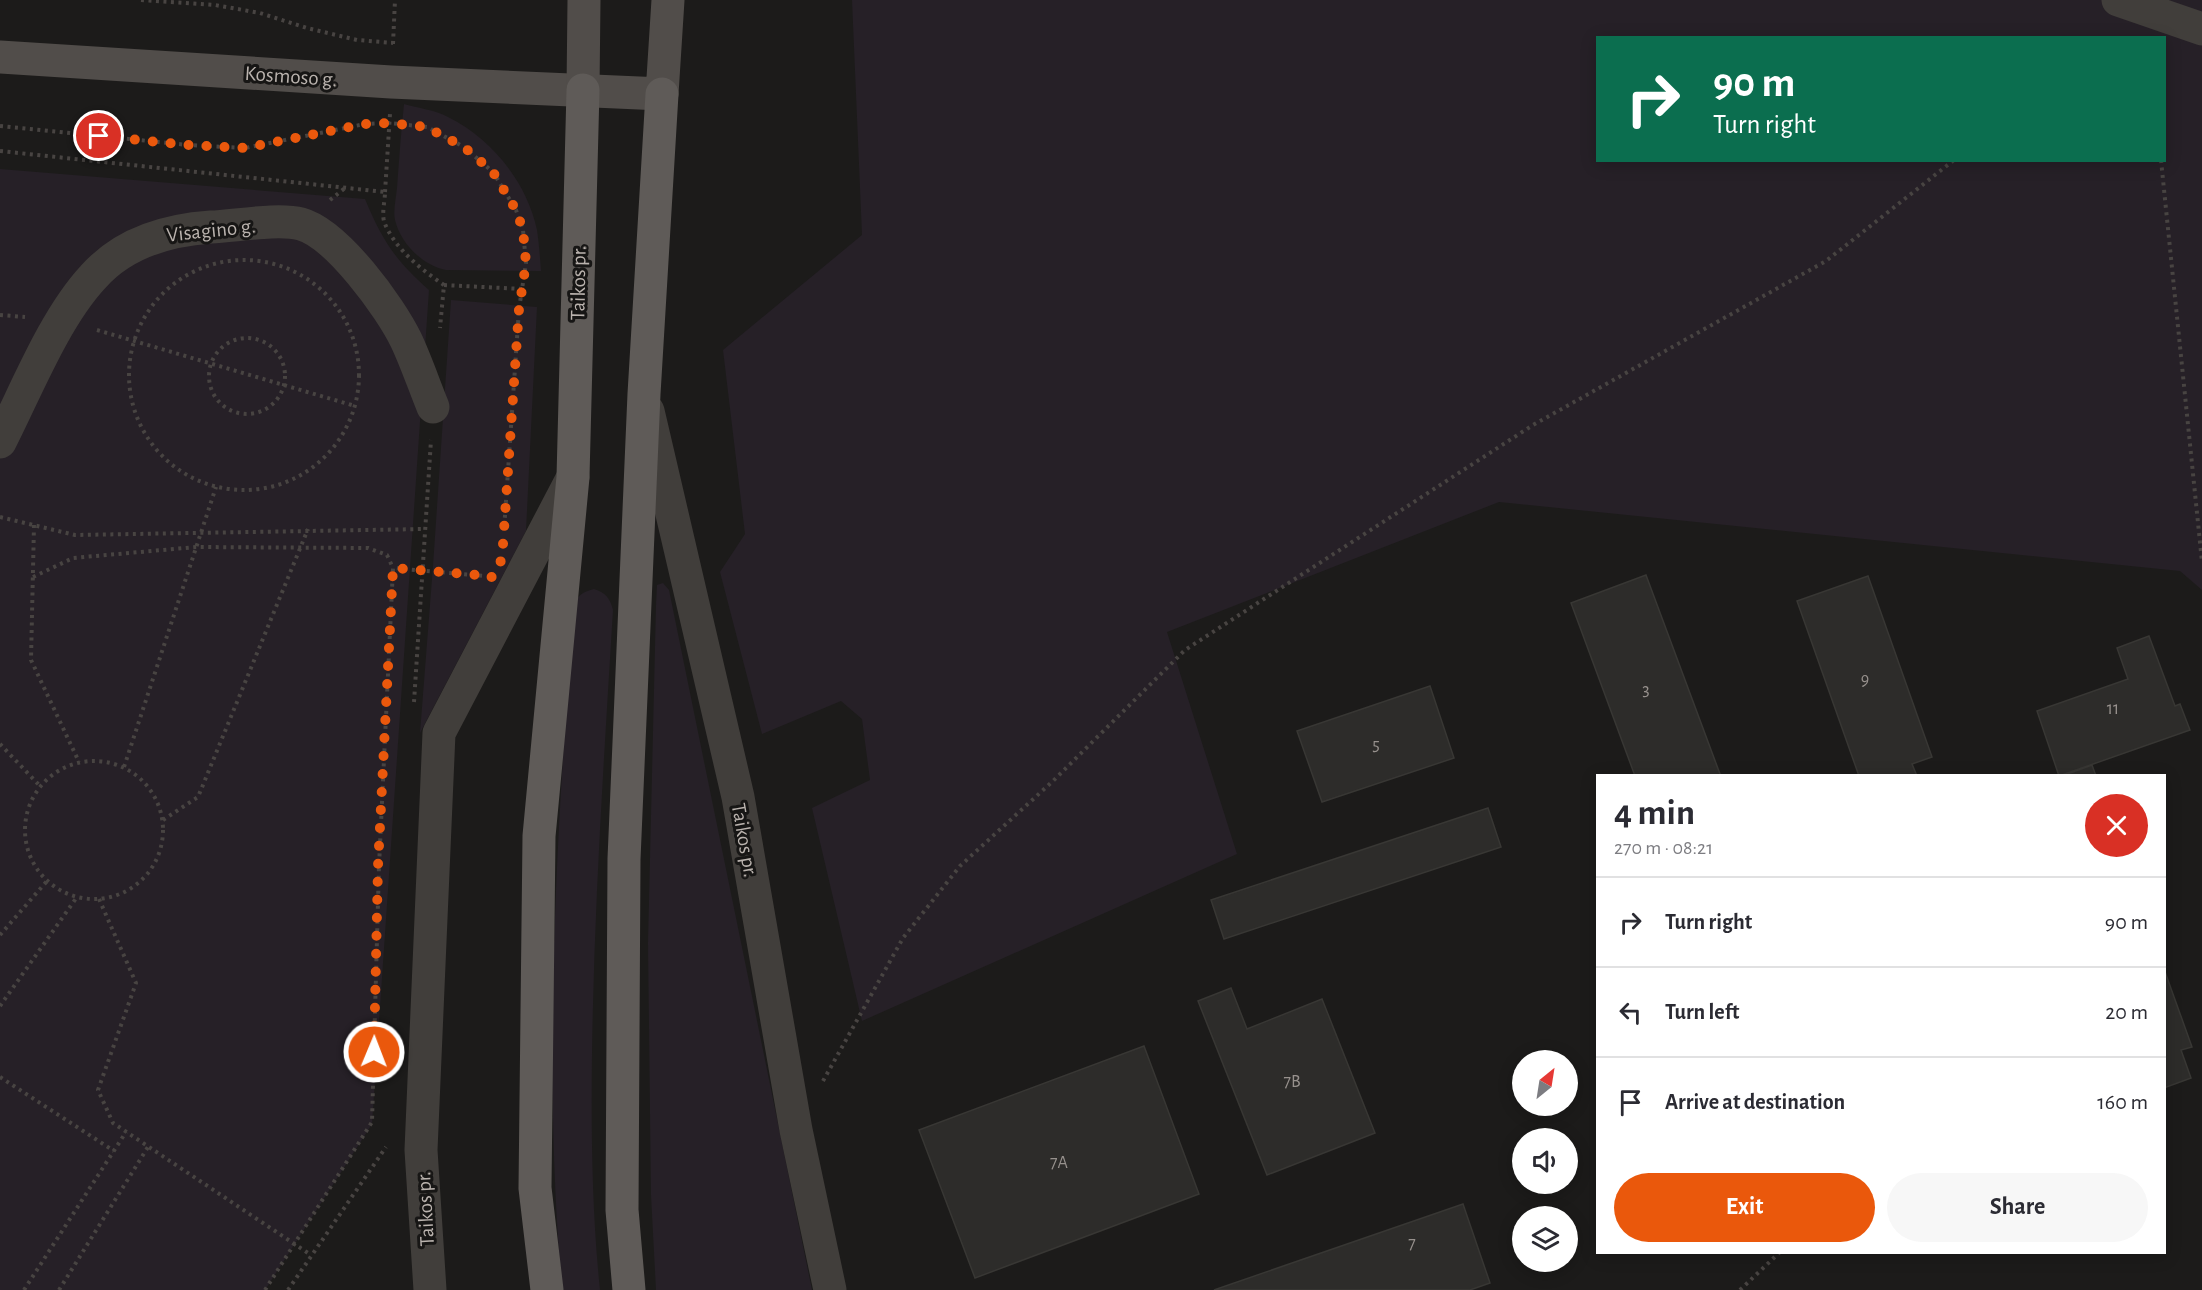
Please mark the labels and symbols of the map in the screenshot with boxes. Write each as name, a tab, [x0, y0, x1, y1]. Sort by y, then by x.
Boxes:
street label: Kosmoso g.	[244, 63, 338, 90]
pin	[73, 110, 124, 161]
street label: Visagino g.	[166, 215, 257, 246]
street label: Taikos pr.	[567, 245, 590, 321]
house number: 9	[1861, 671, 1869, 689]
house number: 3	[1642, 681, 1650, 699]
house number: 11	[2107, 700, 2119, 718]
house number: 5	[1372, 736, 1380, 754]
street label: Taikos pr.	[728, 801, 761, 879]
position arrow	[342, 1020, 406, 1084]
north arrow	[1512, 1050, 1578, 1116]
house number: 7B	[1283, 1073, 1301, 1091]
house number: 7A	[1050, 1154, 1069, 1172]
street label: Taikos pr.	[413, 1171, 438, 1247]
house number: 7	[1408, 1235, 1416, 1253]

